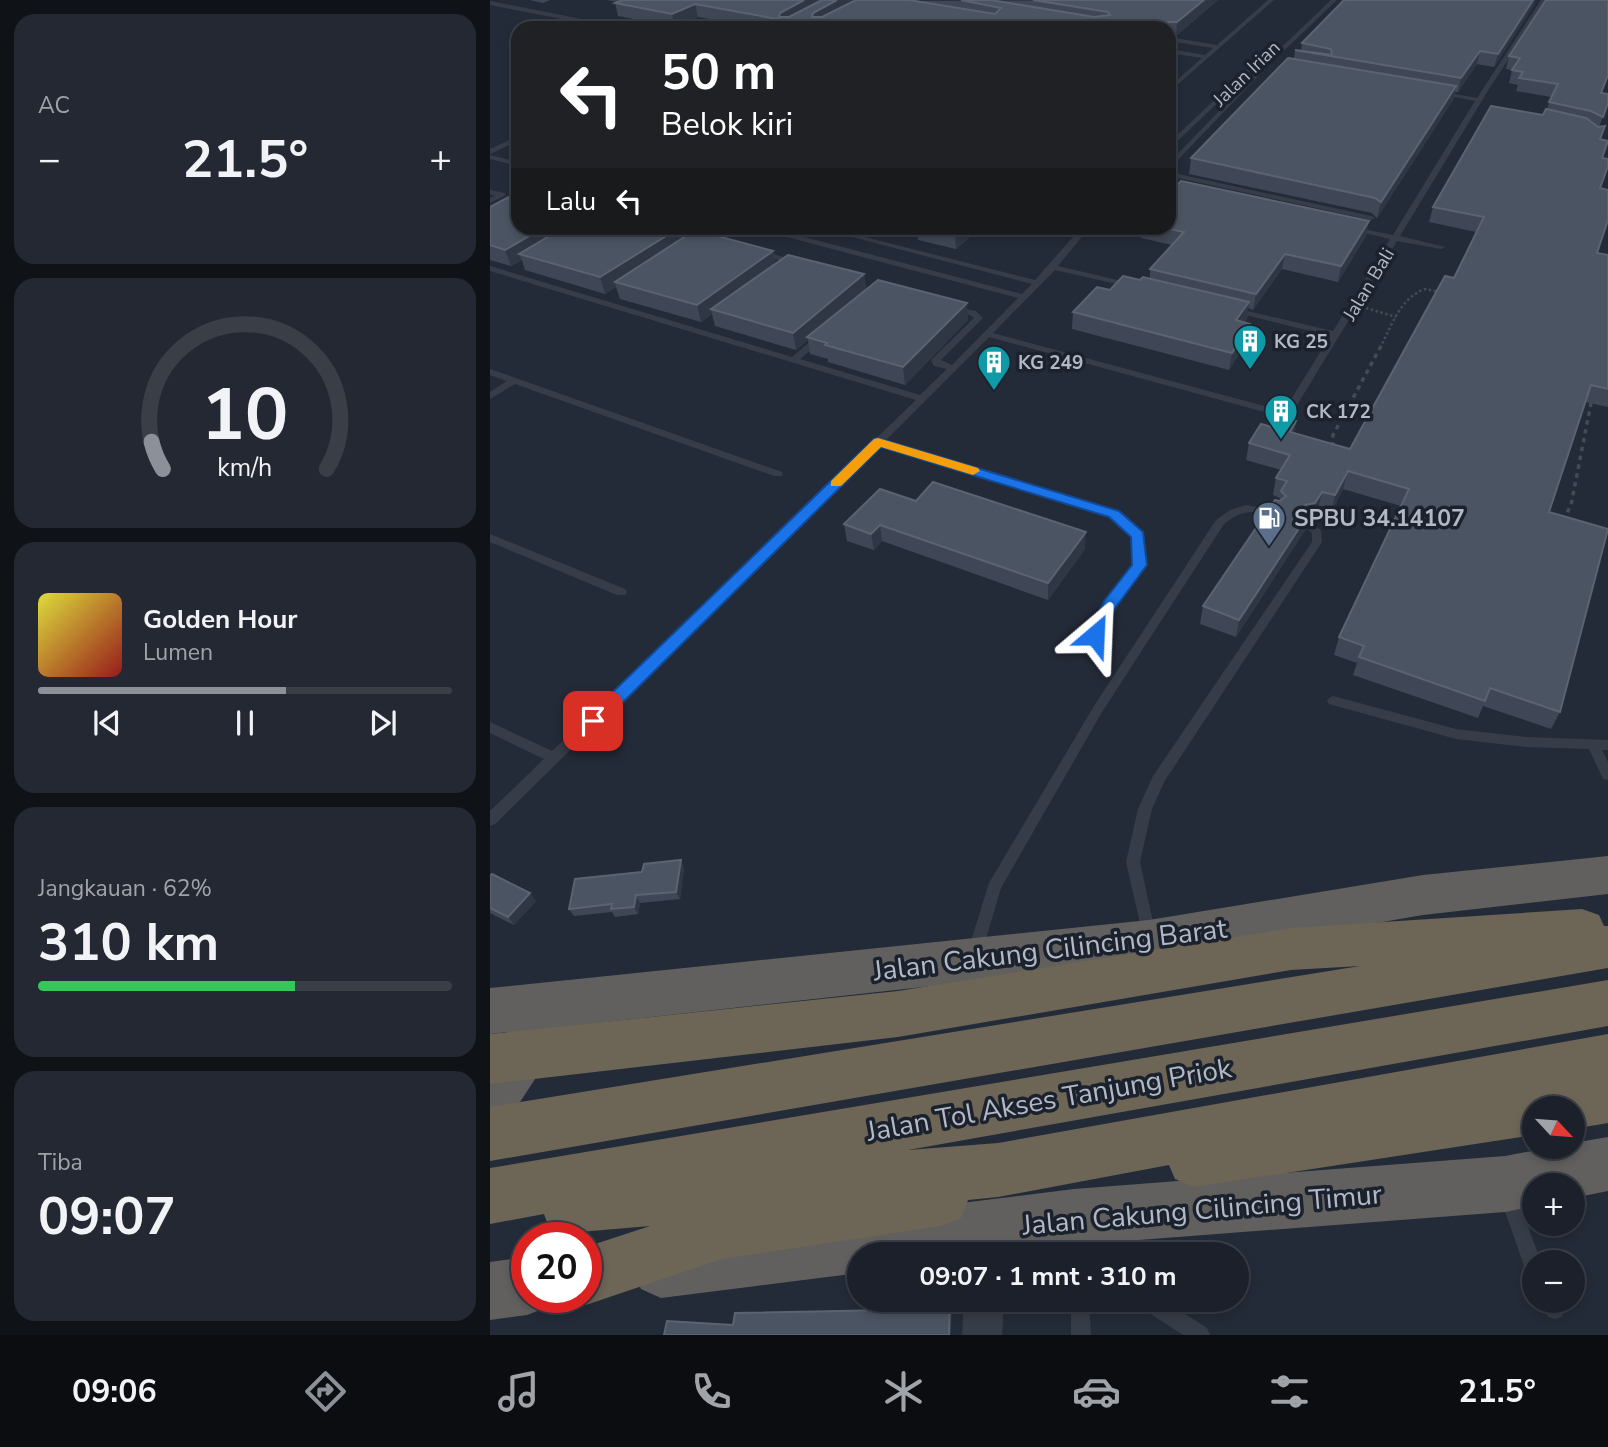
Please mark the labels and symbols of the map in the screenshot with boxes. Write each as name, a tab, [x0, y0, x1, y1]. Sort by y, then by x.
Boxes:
street label: Jalan Irian	[1207, 35, 1286, 113]
street label: Jalan Bali	[1336, 243, 1401, 327]
building icon: KG 25	[1231, 322, 1269, 371]
place label: KG 25	[1274, 329, 1328, 355]
building icon: KG 249	[975, 343, 1013, 392]
place label: KG 249	[1018, 350, 1083, 376]
building icon: CK 172	[1262, 392, 1300, 441]
place label: CK 172	[1306, 399, 1371, 425]
fuel station icon: SPBU 34.14107	[1250, 499, 1288, 548]
place label: SPBU 34.14107	[1294, 503, 1465, 534]
position arrow	[1058, 598, 1132, 672]
pin	[563, 691, 623, 751]
street label: Jalan Cakung Cilincing Barat	[870, 909, 1229, 991]
street label: Jalan Tol Akses Tanjung Priok	[863, 1049, 1236, 1151]
north arrow	[1522, 1096, 1586, 1158]
street label: Jalan Cakung Cilincing Timur	[1020, 1175, 1383, 1245]
speed limit sign: 20	[511, 1222, 602, 1313]

